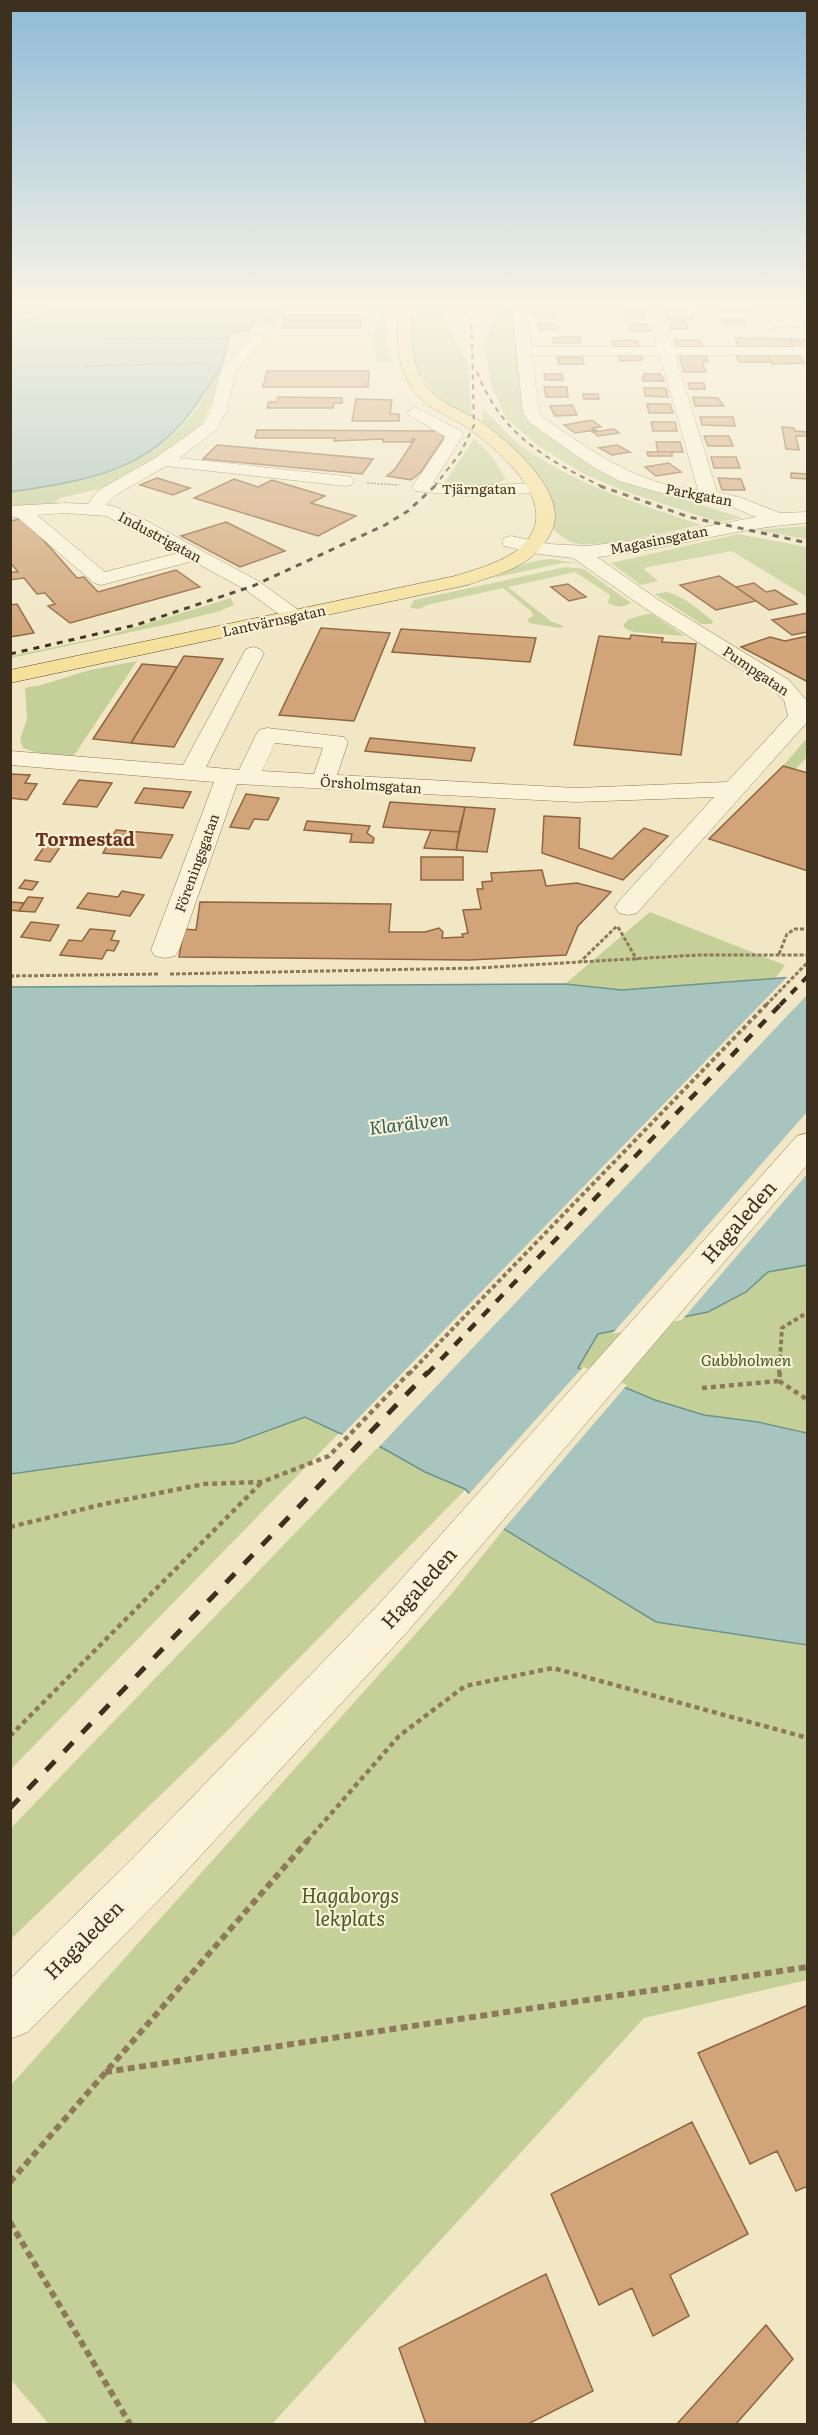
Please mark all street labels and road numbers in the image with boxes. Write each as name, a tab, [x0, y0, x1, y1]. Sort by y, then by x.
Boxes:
street label: Tjärngatan	[442, 478, 516, 498]
street label: Parkgatan	[664, 478, 734, 510]
street label: Industrigatan	[115, 506, 206, 567]
street label: Magasinsgatan	[608, 520, 710, 558]
street label: Lantvärnsgatan	[220, 599, 327, 641]
street label: Pumpgatan	[719, 641, 794, 700]
street label: Örsholmsgatan	[319, 770, 423, 798]
street label: Föreningsgatan	[169, 810, 223, 915]
street label: Hagaleden	[693, 1172, 782, 1269]
street label: Hagaleden	[372, 1539, 463, 1634]
street label: Hagaleden	[36, 1892, 129, 1985]

